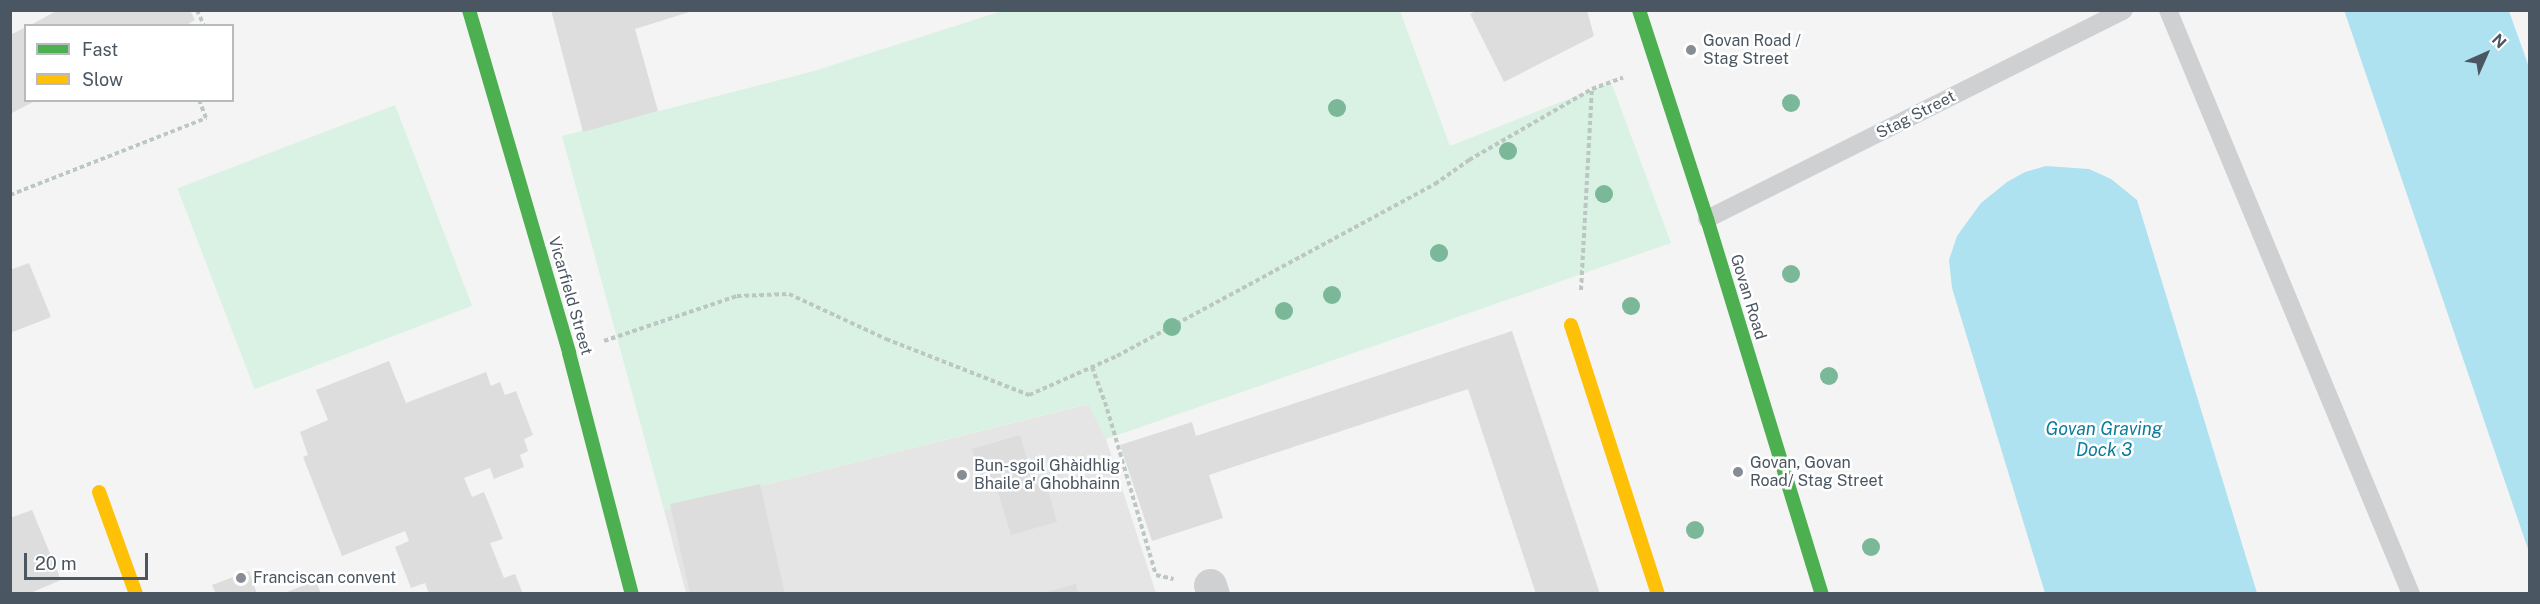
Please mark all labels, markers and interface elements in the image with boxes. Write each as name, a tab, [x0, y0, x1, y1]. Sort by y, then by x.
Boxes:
legend	[24, 24, 234, 102]
north arrow	[2456, 24, 2516, 84]
text: N	[2488, 30, 2510, 52]
place label: Govan Road / Stag Street	[1703, 31, 1801, 69]
text: Fast	[82, 39, 118, 60]
marker: Govan Road / Stag Street	[1684, 43, 1698, 57]
text: Slow	[82, 69, 123, 90]
street label: Stag Street	[1873, 87, 1959, 143]
street label: Vicarfield Street	[544, 235, 596, 357]
street label: Govan Road	[1726, 252, 1770, 342]
water label: Govan Graving Dock 3	[2045, 419, 2163, 462]
place label: Govan, Govan Road/ Stag Street	[1750, 453, 1883, 491]
place label: Bun-sgoil Ghàidhlig Bhaile a' Ghobhainn	[974, 456, 1120, 494]
marker: Govan, Govan Road/ Stag Street	[1731, 465, 1745, 479]
marker: Bun-sgoil Ghàidhlig Bhaile a' Ghobhainn	[955, 468, 969, 482]
scale bar	[27, 541, 152, 579]
text: 20 m	[35, 553, 77, 574]
place label: Franciscan convent	[253, 568, 396, 588]
marker: Franciscan convent	[234, 571, 248, 585]

